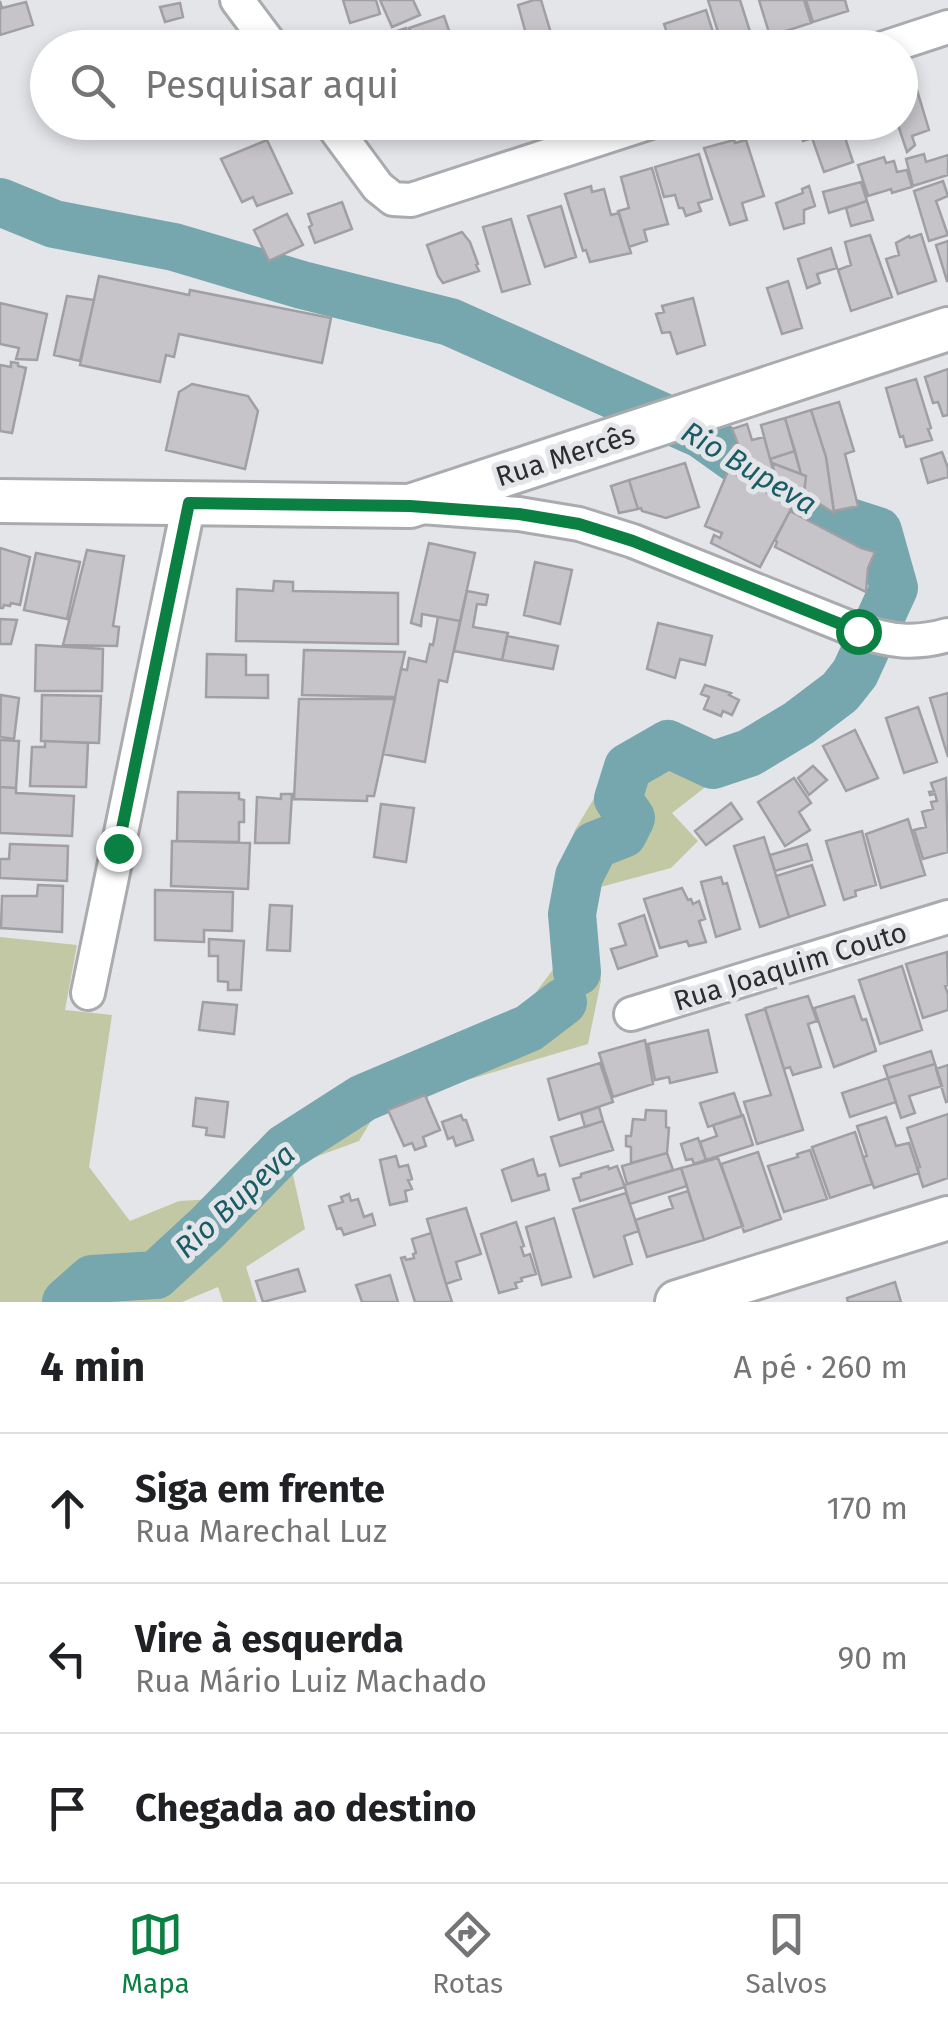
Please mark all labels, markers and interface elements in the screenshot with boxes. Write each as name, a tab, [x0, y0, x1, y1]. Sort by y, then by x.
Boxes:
search box	[30, 30, 918, 140]
icon: search	[65, 58, 120, 113]
text: Pesquisar aqui	[145, 62, 399, 108]
water label: Rio Bupeva	[675, 414, 823, 522]
street label: Rua Mercês	[492, 418, 639, 493]
route start	[836, 609, 882, 655]
route end	[96, 826, 142, 872]
street label: Rua Joaquim Couto	[670, 915, 911, 1018]
water label: Rio Bupeva	[167, 1136, 303, 1266]
text: 4 min	[40, 1342, 145, 1392]
text: A pé · 260 m	[733, 1348, 908, 1386]
text: Siga em frente	[135, 1466, 385, 1512]
icon: ahead	[40, 1481, 95, 1536]
text: 170 m	[827, 1489, 908, 1527]
text: Rua Marechal Luz	[135, 1512, 387, 1550]
text: Vire à esquerda	[135, 1616, 404, 1662]
icon: left	[40, 1631, 95, 1686]
text: 90 m	[837, 1639, 908, 1677]
text: Rua Mário Luiz Machado	[135, 1662, 487, 1700]
icon: arrive	[40, 1781, 95, 1836]
text: Chegada ao destino	[135, 1785, 477, 1831]
tab: Mapa	[121, 1907, 190, 2000]
tab: Rotas	[432, 1907, 503, 2000]
tab: Salvos	[746, 1907, 827, 2000]

